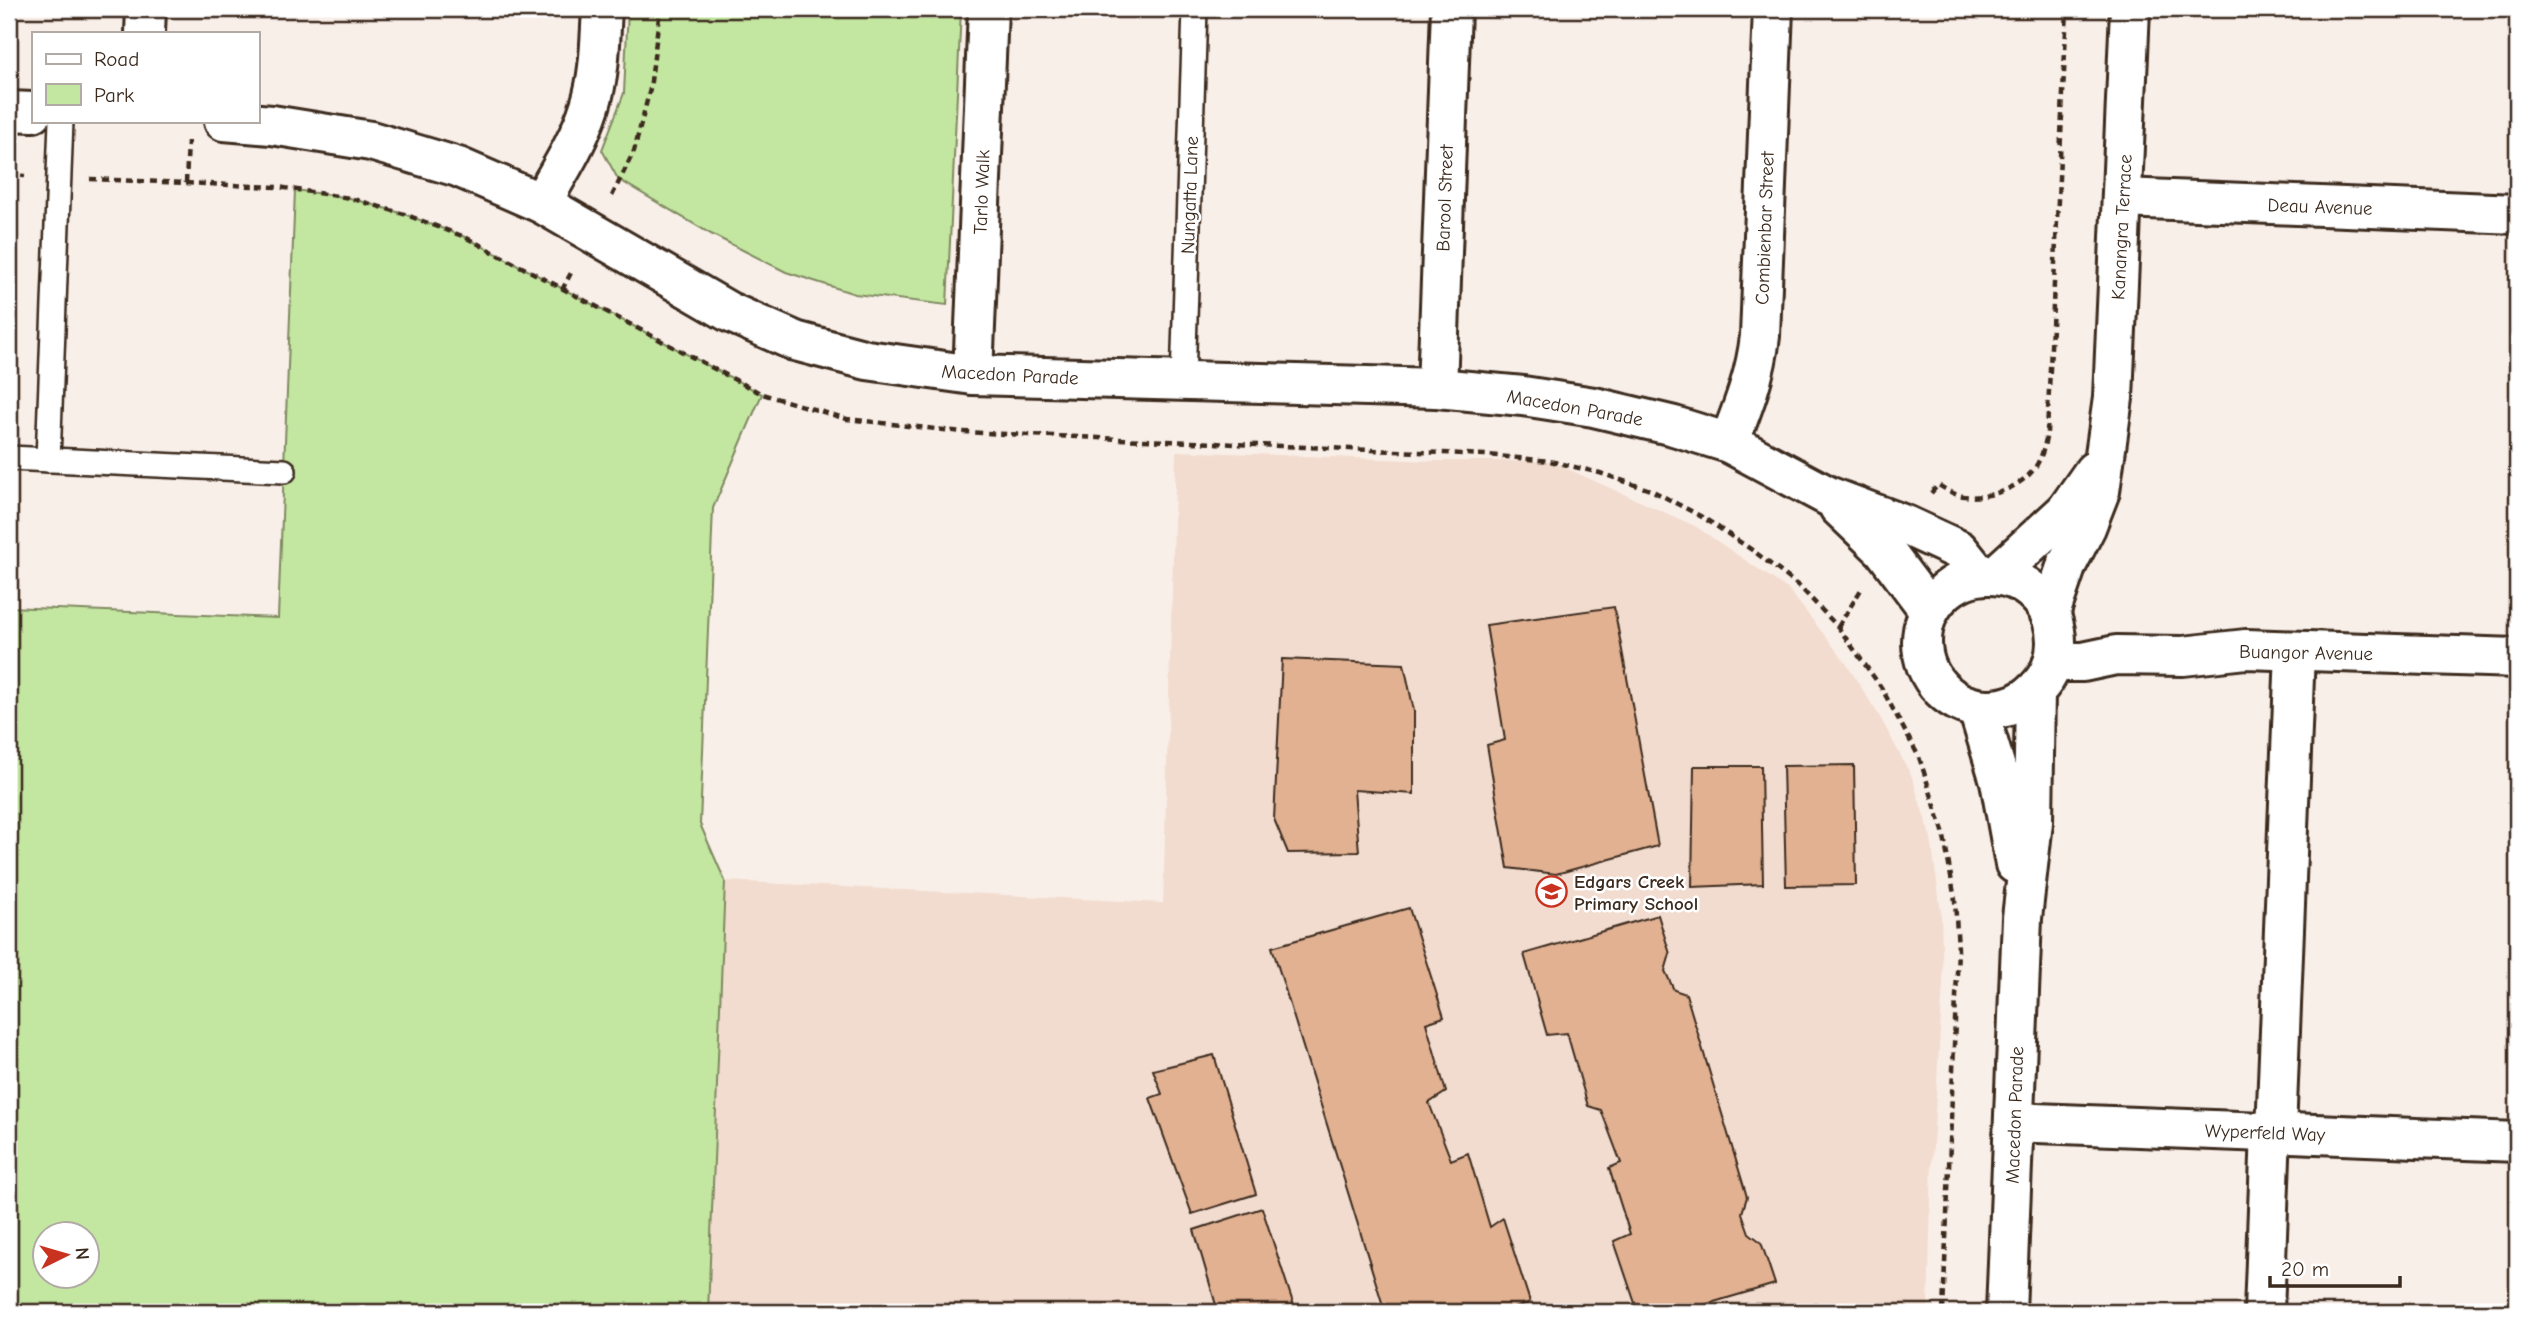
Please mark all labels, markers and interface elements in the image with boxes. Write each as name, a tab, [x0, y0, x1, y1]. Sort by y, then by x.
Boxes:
legend	[32, 32, 259, 122]
text: Road	[94, 47, 139, 71]
text: Park	[94, 83, 134, 107]
street label: Nungatta Lane	[1177, 136, 1203, 254]
street label: Barool Street	[1432, 144, 1458, 252]
street label: Tarlo Walk	[970, 149, 994, 235]
street label: Combienbar Street	[1751, 150, 1779, 305]
street label: Kanangra Terrace	[2107, 154, 2137, 300]
street label: Deau Avenue	[2267, 194, 2373, 220]
street label: Macedon Parade	[941, 360, 1079, 390]
street label: Macedon Parade	[1505, 385, 1644, 431]
street label: Buangor Avenue	[2239, 641, 2373, 665]
place label: Edgars Creek Primary School	[1574, 871, 1698, 915]
school or university icon: Edgars Creek Primary School	[1534, 875, 1568, 909]
street label: Macedon Parade	[2002, 1046, 2028, 1184]
street label: Wyperfeld Way	[2204, 1120, 2326, 1146]
north arrow	[32, 1220, 102, 1290]
scale bar	[2270, 1244, 2400, 1288]
text: N	[70, 1246, 93, 1261]
text: 20 m	[2281, 1257, 2329, 1281]

